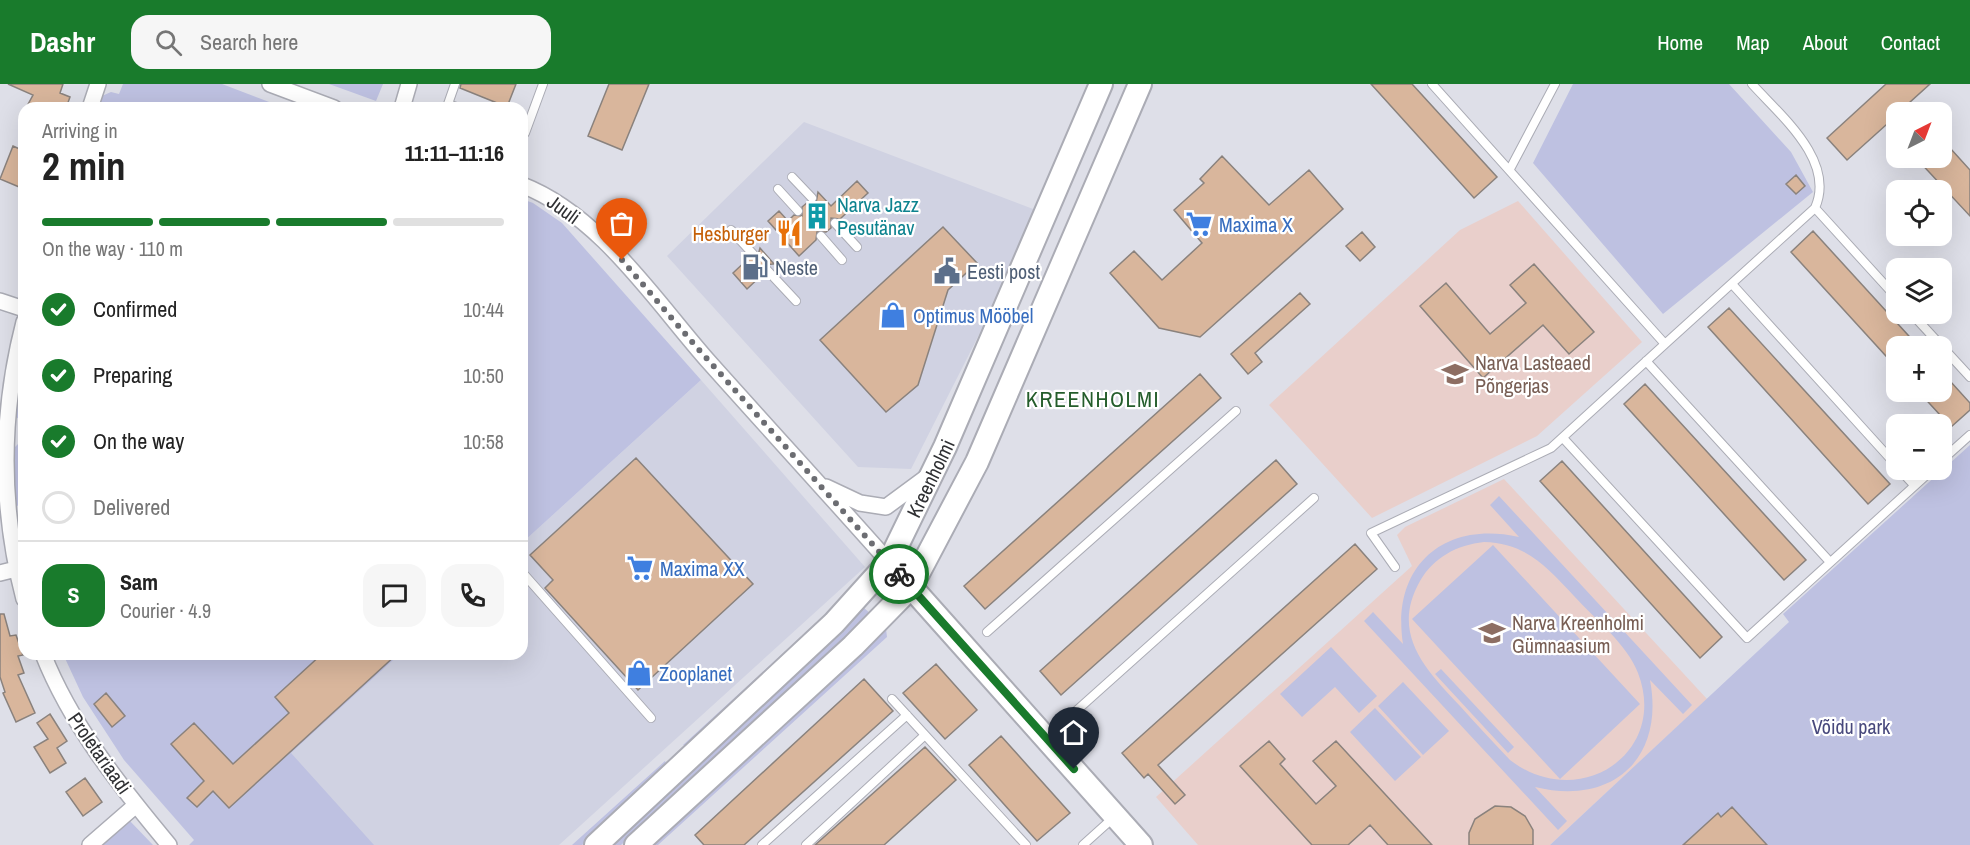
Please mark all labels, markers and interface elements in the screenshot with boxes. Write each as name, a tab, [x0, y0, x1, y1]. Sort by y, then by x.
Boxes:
search box	[131, 15, 551, 69]
text: Dashr	[30, 23, 95, 61]
icon: search	[152, 26, 185, 59]
text: Search here	[200, 27, 298, 57]
text: Home	[1657, 28, 1703, 57]
text: Map	[1736, 28, 1770, 57]
text: About	[1803, 28, 1848, 57]
text: Contact	[1881, 28, 1940, 57]
north arrow	[1886, 102, 1952, 168]
map controls	[1886, 102, 1952, 480]
text: Arriving in	[42, 117, 118, 144]
text: 11:11–11:16	[405, 138, 504, 168]
text: 2 min	[42, 140, 126, 192]
button: locate	[1886, 180, 1952, 246]
street label: Juuli	[542, 188, 586, 230]
place label: Narva Jazz Pesutänav	[837, 191, 919, 241]
pin	[596, 198, 647, 260]
building icon: Narva Jazz Pesutänav	[802, 201, 832, 231]
icon: bag	[605, 207, 638, 240]
supermarket icon: Maxima X	[1184, 209, 1214, 239]
place label: Maxima X	[1219, 211, 1293, 238]
restaurant icon: Hesburger	[774, 218, 804, 248]
place label: Hesburger	[692, 220, 770, 247]
text: On the way · 110 m	[42, 235, 183, 262]
fuel station icon: Neste	[740, 252, 770, 282]
place label: Neste	[775, 254, 818, 281]
public building icon: Eesti post	[932, 256, 962, 286]
place label: Eesti post	[967, 258, 1040, 285]
button: layers	[1886, 258, 1952, 324]
icon: check	[42, 293, 75, 326]
text: Confirmed	[93, 294, 177, 324]
text: 10:44	[463, 296, 504, 323]
shop icon: Optimus Mööbel	[878, 300, 908, 330]
place label: Optimus Mööbel	[913, 302, 1033, 329]
button: +	[1886, 336, 1952, 402]
place label: Narva Lasteaed Põngerjas	[1475, 349, 1591, 399]
icon: check	[42, 359, 75, 392]
school or university icon: Narva Lasteaed Põngerjas	[1440, 359, 1470, 389]
text: Preparing	[93, 360, 172, 390]
text: 10:50	[463, 362, 504, 389]
district label: KREENHOLMI	[1026, 384, 1160, 414]
button: −	[1886, 414, 1952, 480]
icon: check	[42, 425, 75, 458]
text: On the way	[93, 426, 184, 456]
text: 10:58	[463, 428, 504, 455]
street label: Kreenholmi	[899, 435, 960, 522]
text: Delivered	[93, 492, 170, 522]
courier	[869, 544, 929, 604]
supermarket icon: Maxima XX	[625, 553, 655, 583]
place label: Maxima XX	[660, 555, 745, 582]
icon: bike	[883, 558, 916, 591]
button: chat	[363, 564, 426, 627]
button: phone	[441, 564, 504, 627]
text: Sam	[120, 567, 158, 597]
text: S	[67, 580, 80, 610]
text: Courier · 4.9	[120, 597, 211, 624]
place label: Narva Kreenholmi Gümnaasium	[1512, 609, 1644, 659]
school or university icon: Narva Kreenholmi Gümnaasium	[1477, 618, 1507, 648]
shop icon: Zooplanet	[624, 658, 654, 688]
place label: Zooplanet	[659, 660, 732, 687]
street label: Proletariaadi	[62, 707, 138, 799]
pin	[1048, 707, 1099, 769]
park label: Võidu park	[1812, 713, 1891, 740]
icon: home	[1057, 716, 1090, 749]

